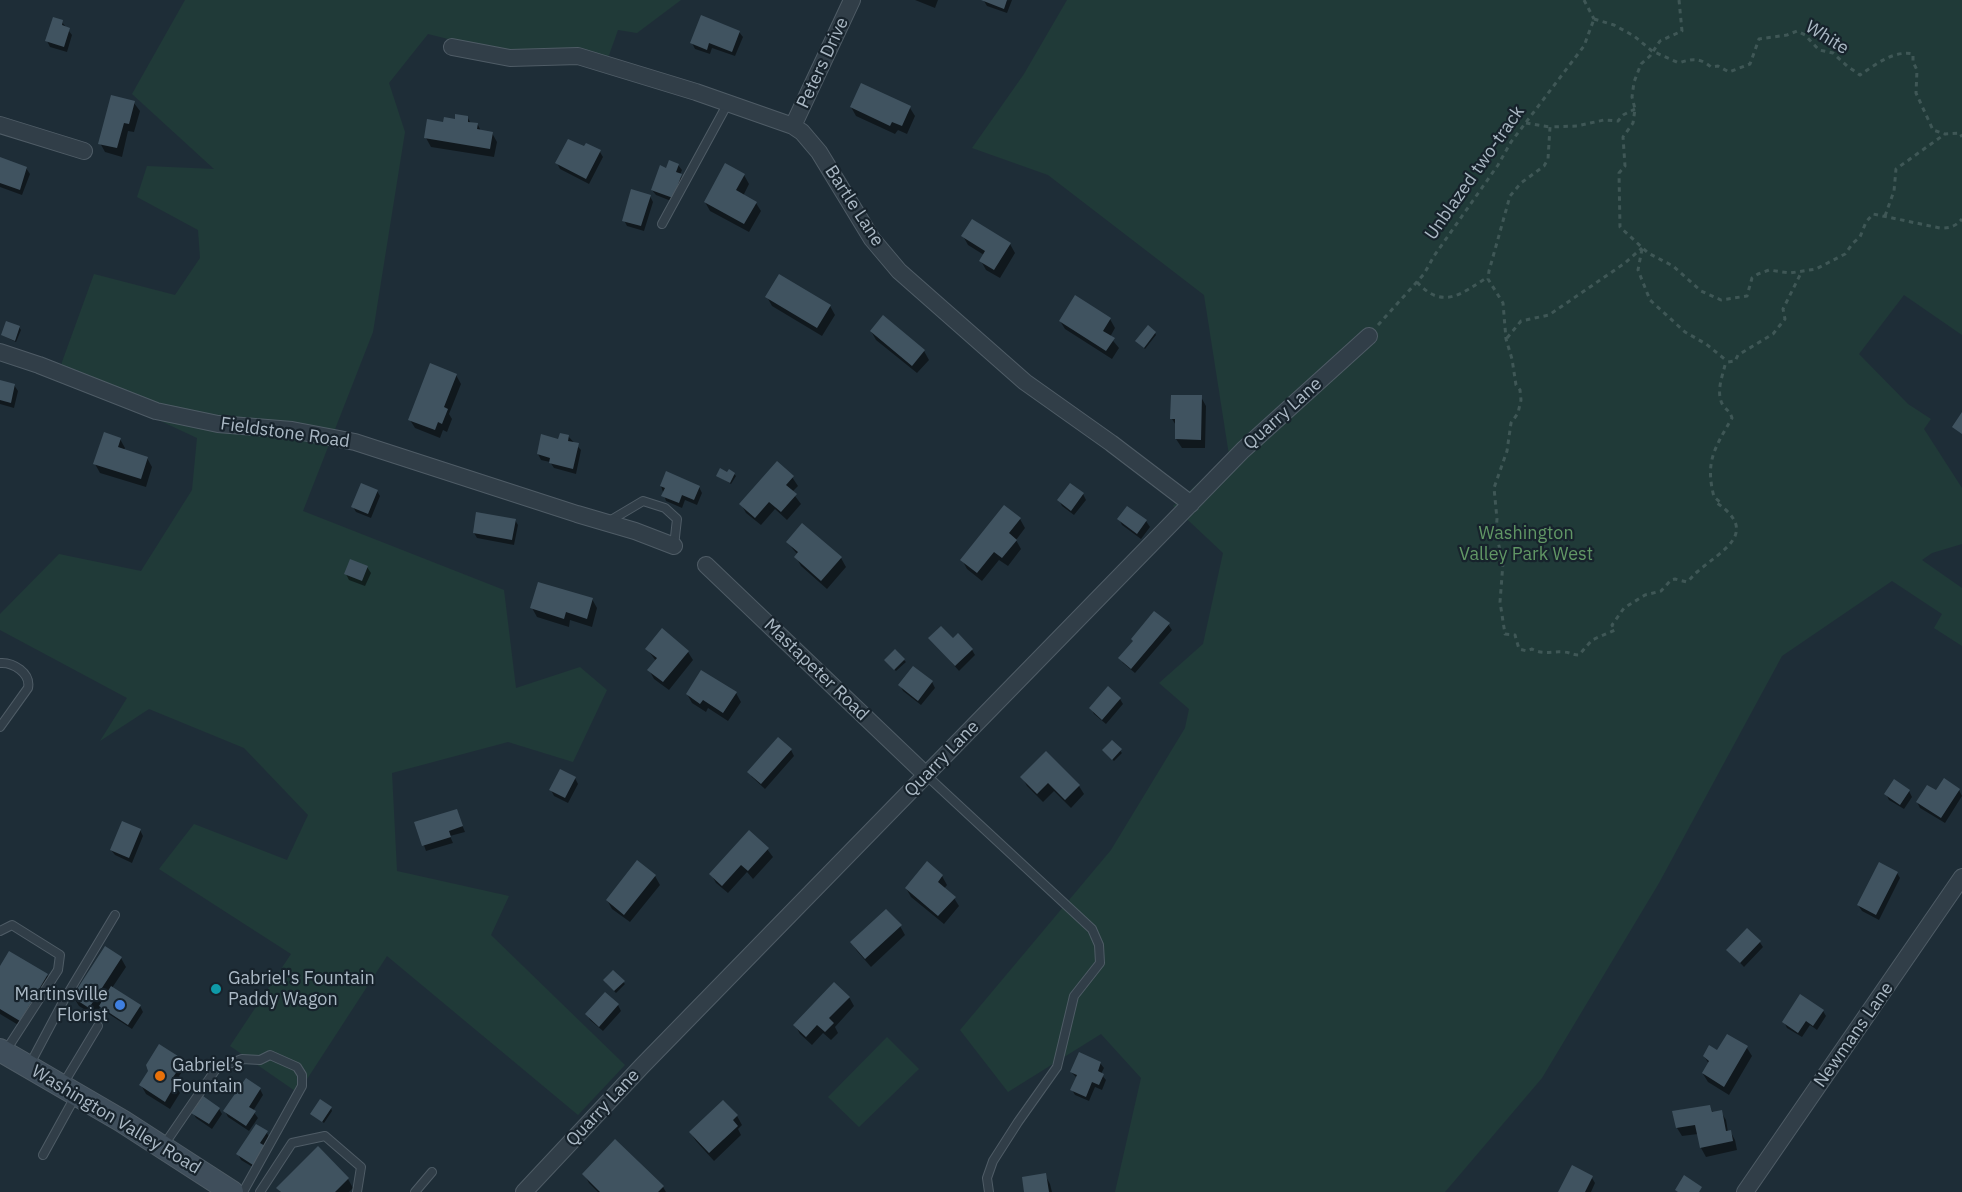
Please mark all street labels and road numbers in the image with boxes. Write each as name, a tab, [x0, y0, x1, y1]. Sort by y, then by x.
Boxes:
street label: Peters Drive	[793, 14, 853, 112]
street label: White	[1801, 16, 1853, 60]
street label: Unblazed two-track	[1421, 102, 1529, 244]
street label: Bartle Lane	[820, 161, 888, 251]
street label: Quarry Lane	[1239, 373, 1327, 455]
street label: Fieldstone Road	[219, 413, 351, 453]
street label: Mastapeter Road	[759, 614, 873, 726]
street label: Quarry Lane	[900, 716, 984, 802]
street label: Newmans Lane	[1810, 978, 1898, 1092]
street label: Washington Valley Road	[27, 1061, 205, 1179]
street label: Quarry Lane	[562, 1065, 644, 1151]

